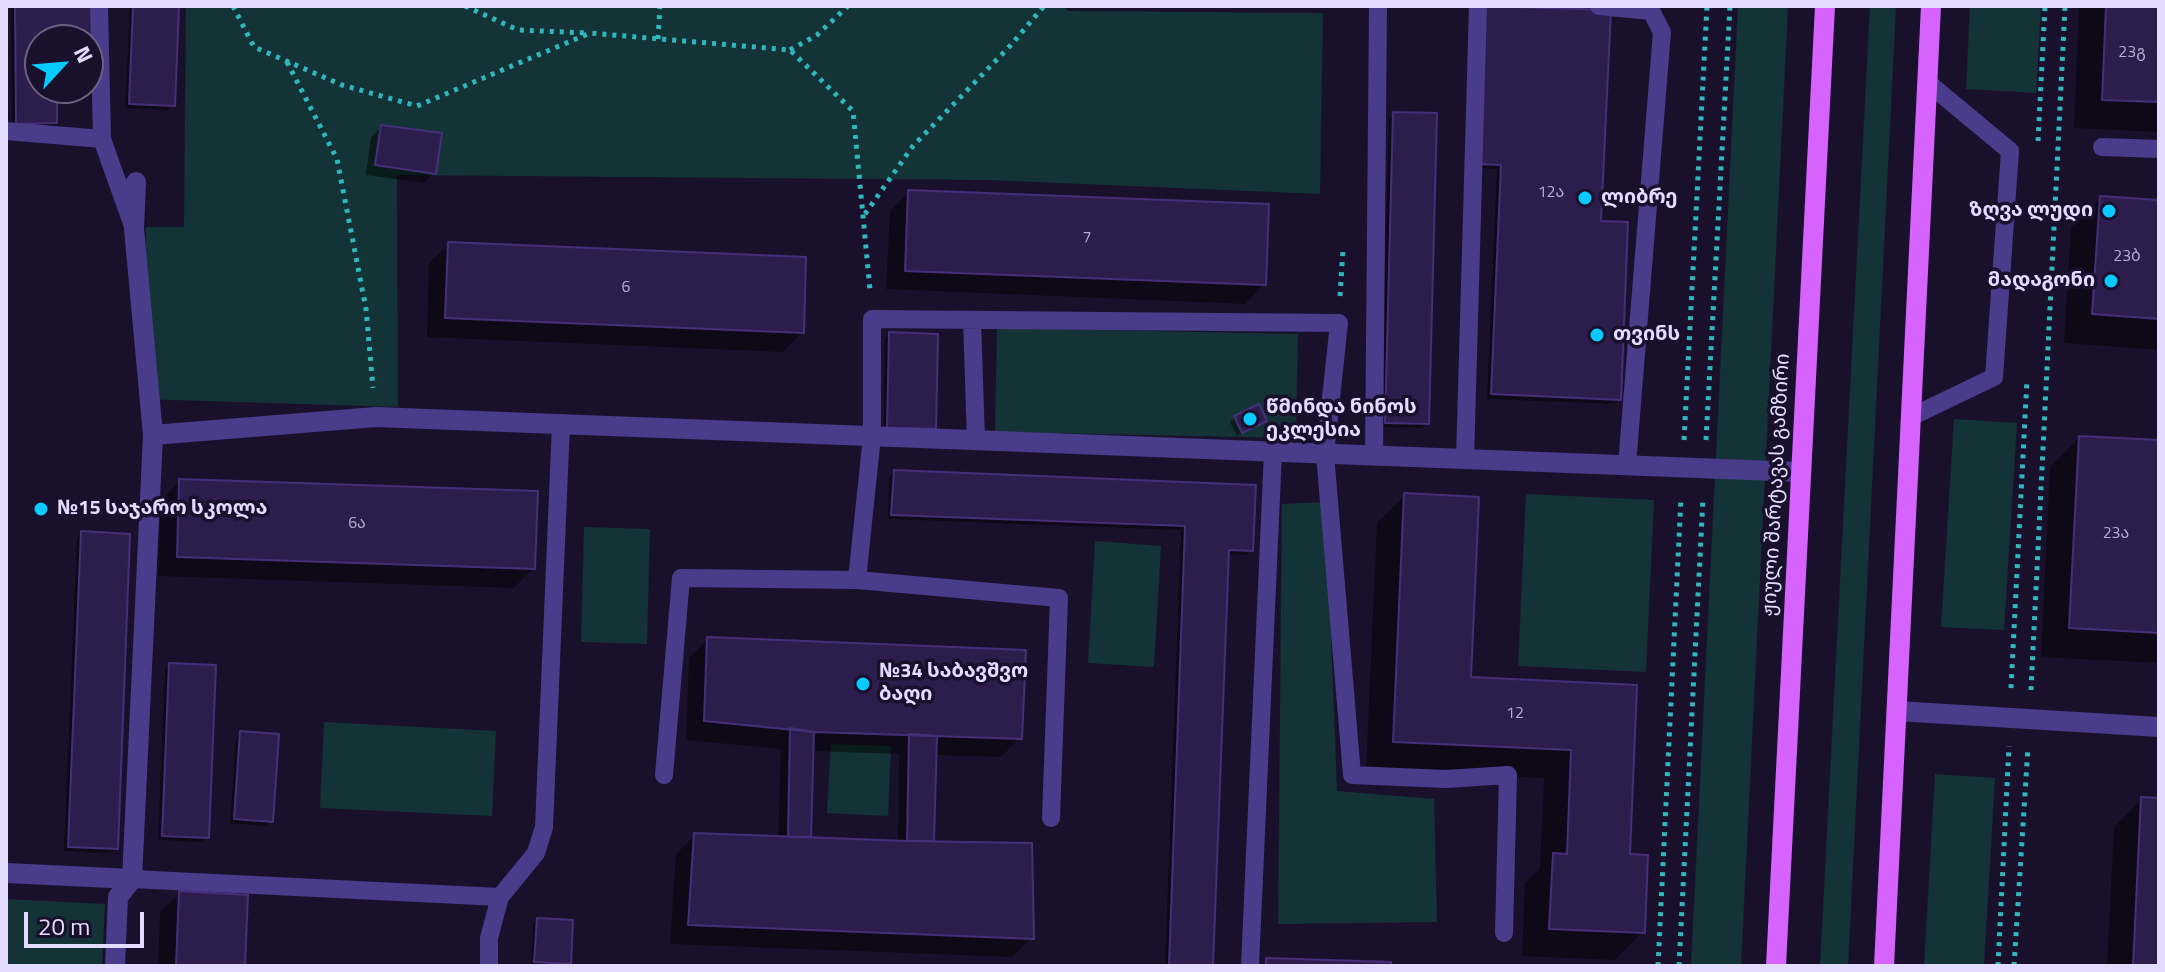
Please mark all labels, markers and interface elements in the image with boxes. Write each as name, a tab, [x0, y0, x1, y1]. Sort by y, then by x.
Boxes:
north arrow	[24, 24, 104, 104]
text: N	[65, 40, 102, 69]
house number: 23გ	[2118, 43, 2146, 63]
house number: 12ა	[1538, 183, 1564, 203]
place label: ლიბრე	[1601, 186, 1678, 210]
marker: ლიბრე	[1576, 189, 1594, 207]
place label: ზღვა ლუდი	[1969, 199, 2093, 223]
marker: ზღვა ლუდი	[2100, 202, 2118, 220]
house number: 7	[1083, 228, 1091, 248]
house number: 23ბ	[2113, 247, 2141, 267]
place label: მადაგონი	[1988, 269, 2095, 293]
marker: მადაგონი	[2102, 272, 2120, 290]
house number: 6	[622, 278, 630, 298]
place label: თვინს	[1613, 323, 1680, 347]
marker: თვინს	[1588, 326, 1606, 344]
street label: ჟიული შარტავას გამზირი	[1758, 353, 1796, 617]
place label: წმინდა ნინოს ეკლესია	[1266, 396, 1417, 443]
marker: წმინდა ნინოს ეკლესია	[1241, 410, 1259, 428]
place label: №15 საჯარო სკოლა	[57, 497, 267, 521]
marker: №15 საჯარო სკოლა	[32, 500, 50, 518]
house number: 6ა	[348, 514, 366, 534]
house number: 23ა	[2103, 524, 2129, 544]
place label: №34 საბავშვო ბაღი	[879, 660, 1028, 707]
marker: №34 საბავშვო ბაღი	[854, 675, 872, 693]
house number: 12	[1506, 704, 1524, 724]
scale bar	[28, 896, 148, 946]
text: 20 m	[38, 908, 90, 944]

